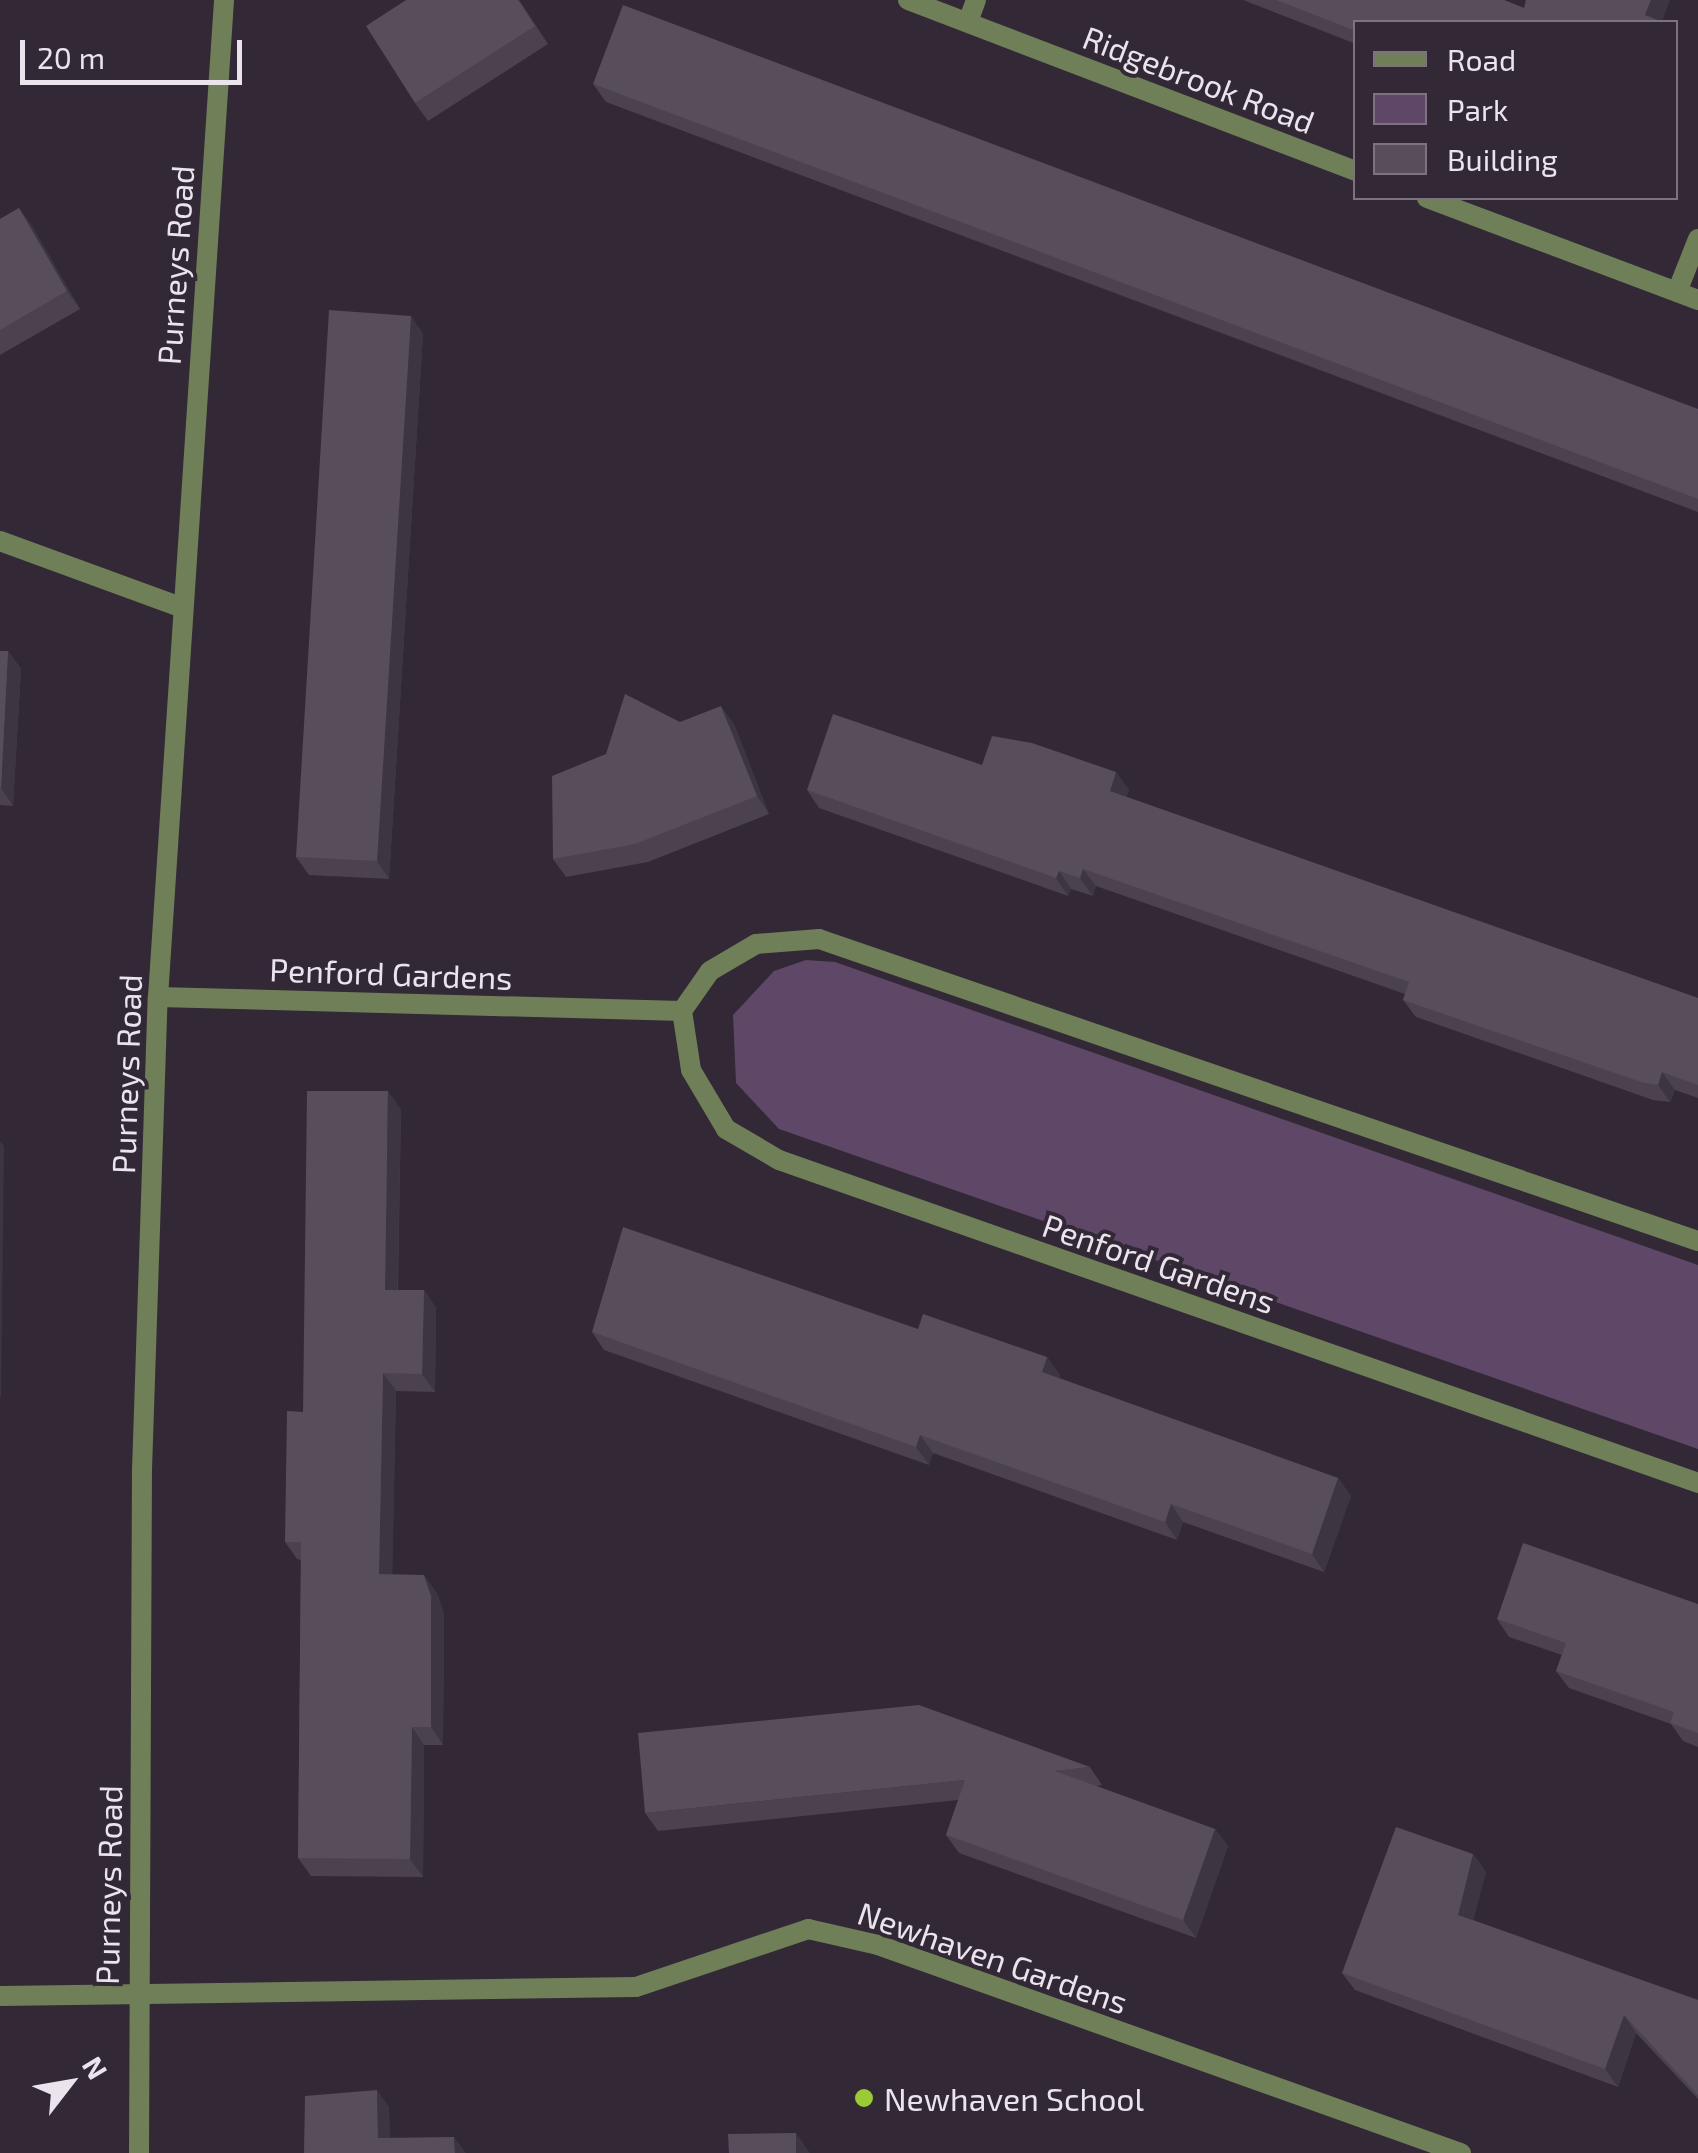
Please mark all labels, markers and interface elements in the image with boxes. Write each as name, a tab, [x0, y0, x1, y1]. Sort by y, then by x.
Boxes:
street label: Ridgebrook Road	[1078, 17, 1320, 141]
scale bar	[25, 20, 248, 82]
legend	[1353, 20, 1678, 200]
text: 20 m	[37, 39, 105, 75]
text: Road	[1447, 41, 1516, 77]
text: Park	[1447, 91, 1508, 127]
text: Building	[1447, 141, 1558, 177]
street label: Purneys Road	[149, 164, 201, 366]
street label: Penford Gardens	[269, 950, 513, 996]
street label: Purneys Road	[103, 974, 149, 1174]
street label: Penford Gardens	[1038, 1205, 1280, 1321]
street label: Purneys Road	[87, 1785, 129, 1985]
street label: Newhaven Gardens	[853, 1893, 1133, 2021]
north arrow	[20, 2033, 120, 2133]
text: N	[76, 2050, 115, 2085]
place label: Newhaven School	[884, 2079, 1144, 2117]
marker: Newhaven School	[853, 2087, 875, 2109]

